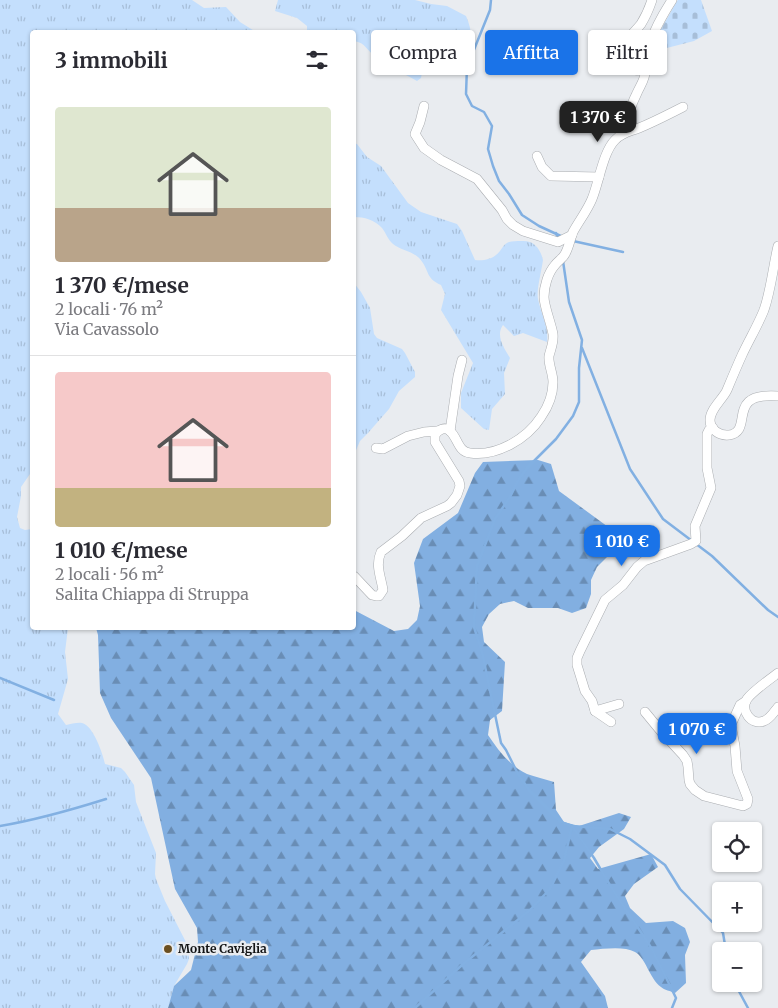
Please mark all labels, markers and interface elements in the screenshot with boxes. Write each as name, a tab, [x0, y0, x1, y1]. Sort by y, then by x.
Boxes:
chip: Compra	[371, 30, 475, 75]
chip: Affitta	[485, 30, 578, 75]
chip: Filtri	[588, 30, 667, 75]
icon: filters	[303, 46, 331, 74]
text: 3 immobili	[55, 47, 168, 74]
pin: 1 370 €	[552, 100, 644, 143]
text: 1 370 €	[570, 107, 626, 127]
icon: home	[148, 139, 238, 229]
text: 1 370 €/mese	[55, 272, 189, 299]
text: 2 locali · 76 m²	[55, 299, 163, 319]
text: Via Cavassolo	[55, 319, 159, 339]
icon: home	[148, 405, 238, 495]
pin: 1 010 €	[576, 524, 668, 567]
text: 1 010 €	[595, 531, 649, 551]
text: 1 010 €/mese	[55, 537, 188, 564]
text: 2 locali · 56 m²	[55, 564, 164, 584]
text: Salita Chiappa di Struppa	[55, 584, 249, 604]
pin: 1 070 €	[651, 712, 743, 755]
text: 1 070 €	[669, 719, 725, 739]
map controls	[712, 822, 762, 992]
button: locate	[712, 822, 762, 872]
button: +	[712, 882, 762, 932]
place label: Monte Caviglia	[178, 941, 267, 956]
button: −	[712, 942, 762, 992]
marker: Monte Caviglia	[162, 943, 174, 955]

